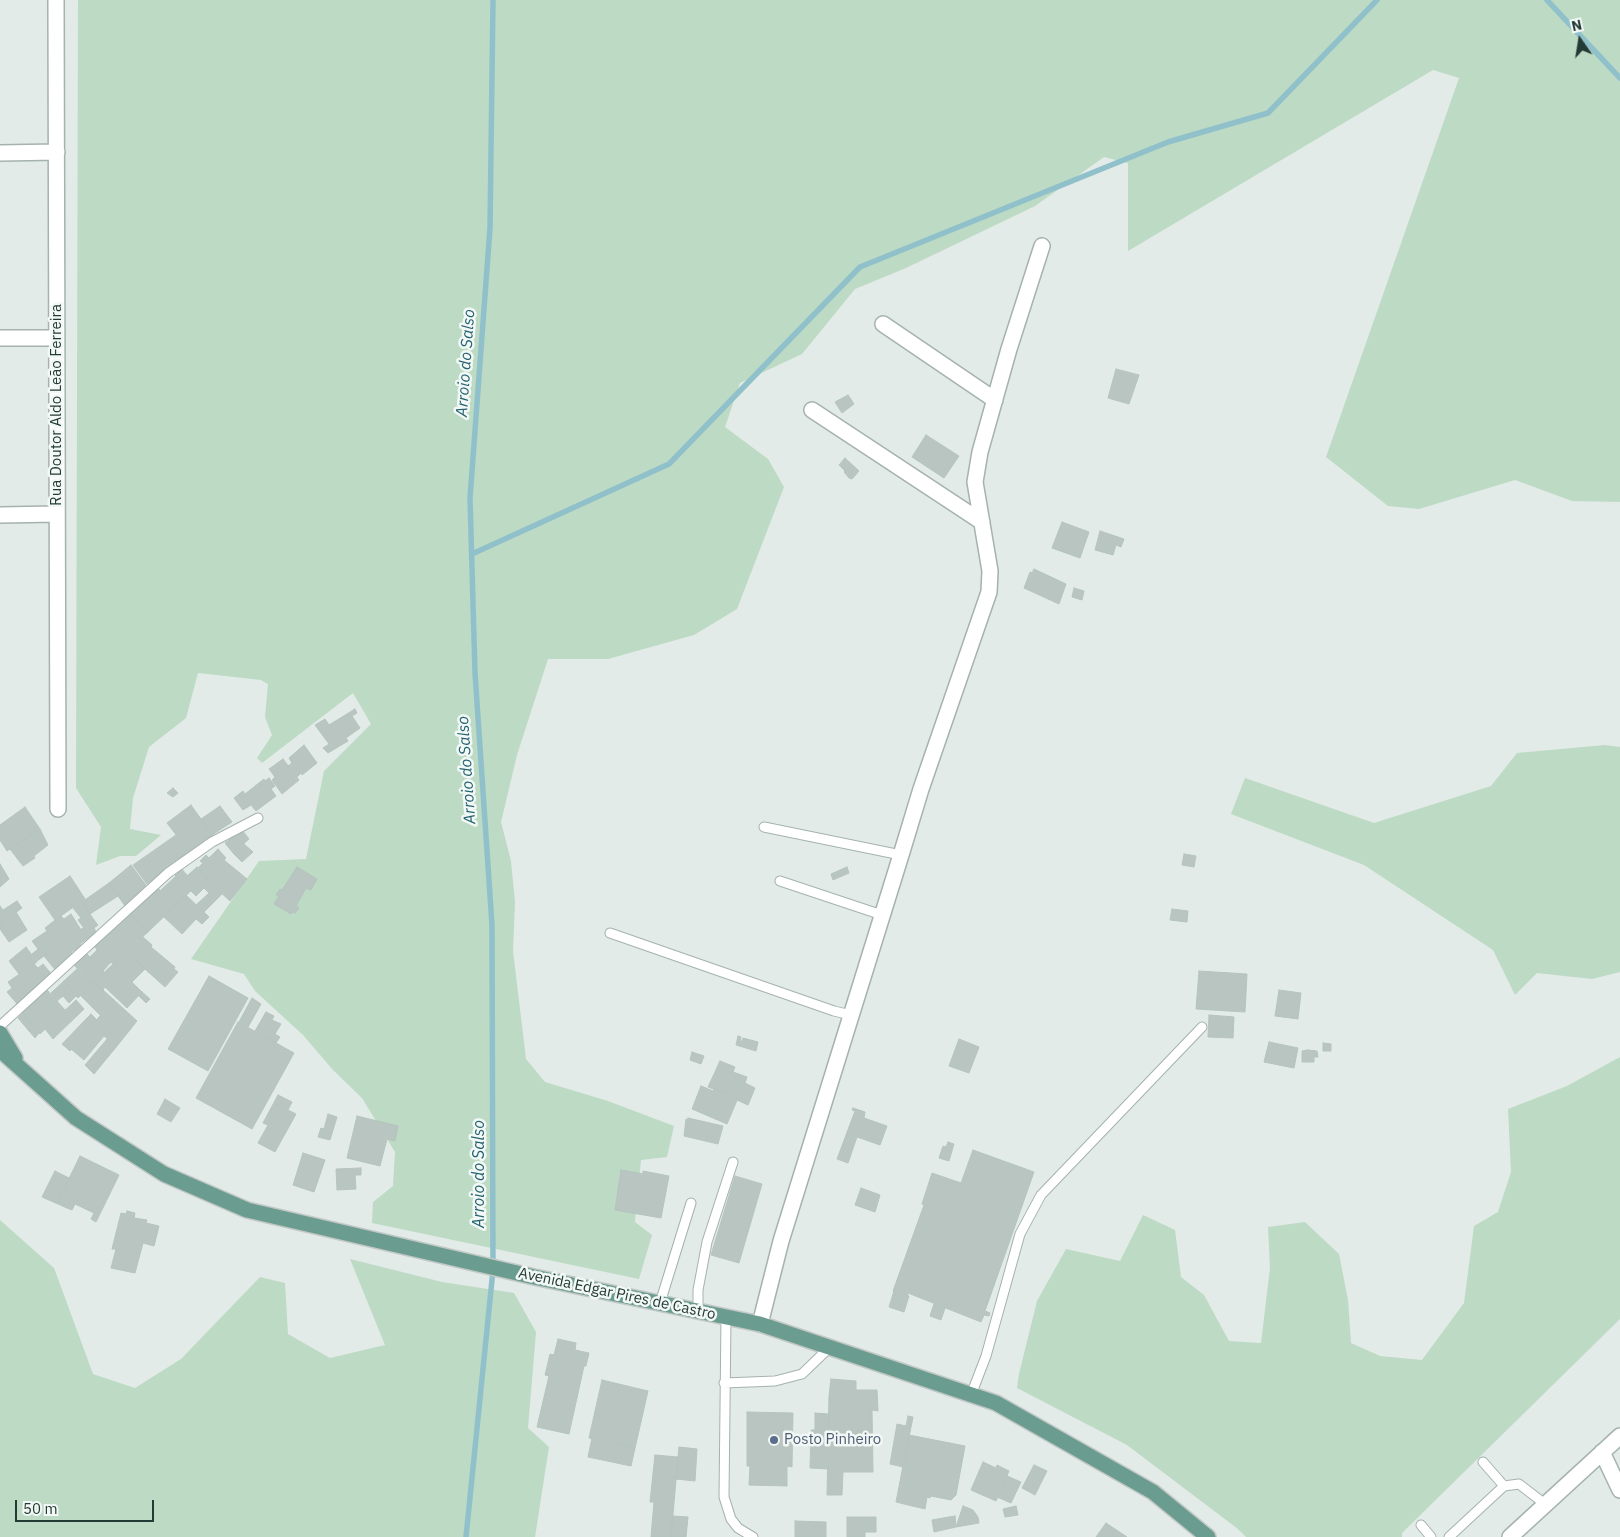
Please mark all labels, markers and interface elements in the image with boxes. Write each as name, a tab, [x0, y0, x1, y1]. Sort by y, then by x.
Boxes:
north arrow	[1555, 15, 1605, 65]
text: N	[1570, 15, 1584, 35]
street label: Rua Doutor Aldo Leão Ferreira	[48, 304, 66, 506]
water label: Arroio do Salso	[453, 308, 479, 418]
water label: Arroio do Salso	[454, 715, 480, 825]
water label: Arroio do Salso	[469, 1120, 489, 1228]
street label: Avenida Edgar Pires de Castro	[517, 1264, 717, 1324]
place label: Posto Pinheiro	[784, 1431, 881, 1449]
marker: Posto Pinheiro	[768, 1434, 780, 1446]
scale bar	[18, 1490, 156, 1522]
text: 50 m	[23, 1499, 58, 1518]

